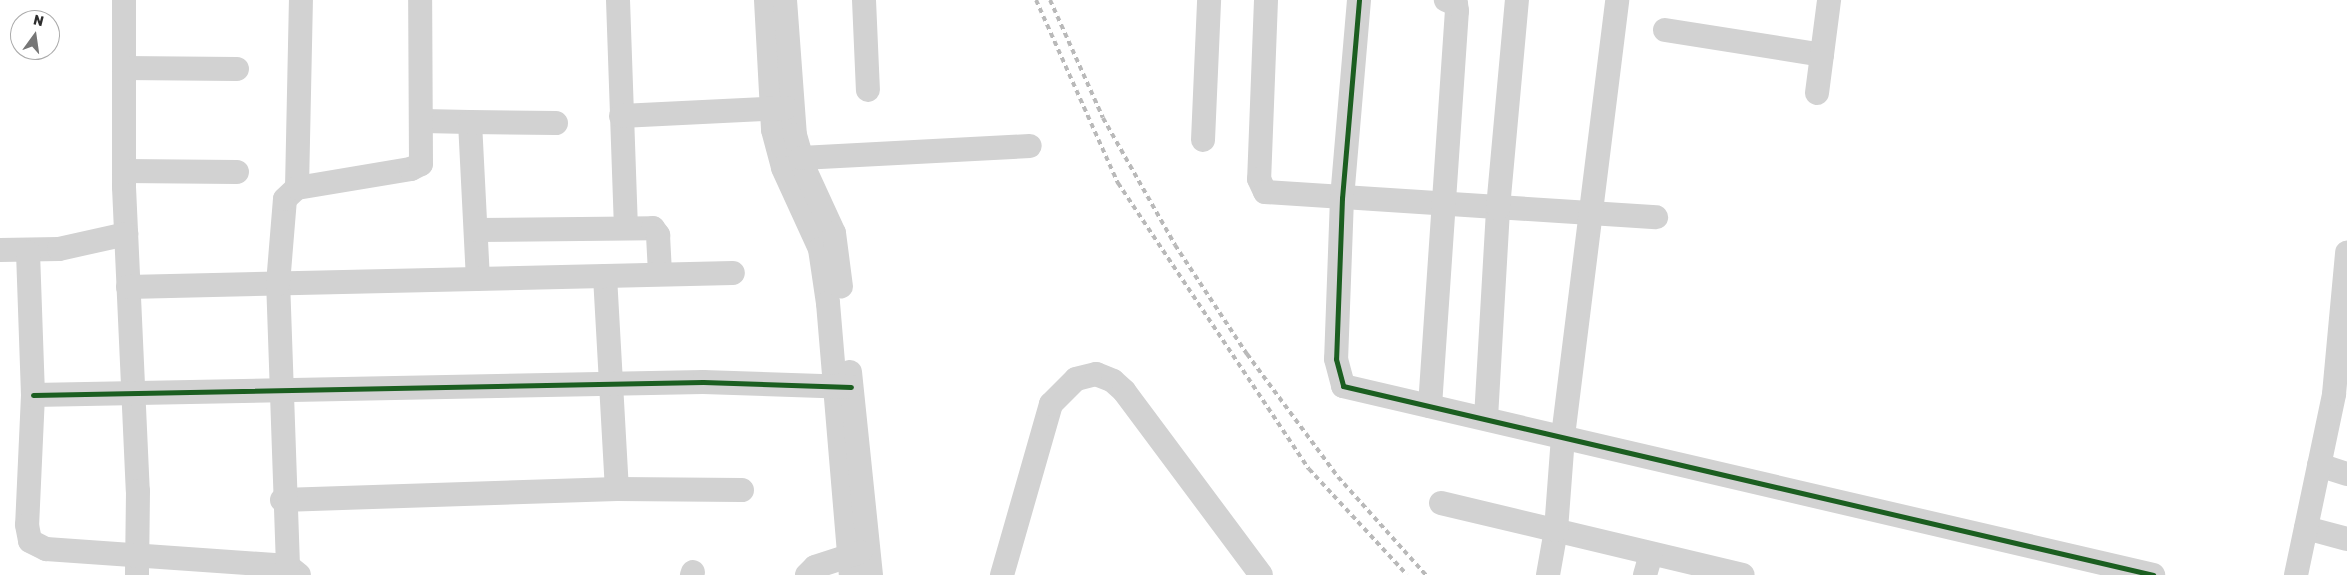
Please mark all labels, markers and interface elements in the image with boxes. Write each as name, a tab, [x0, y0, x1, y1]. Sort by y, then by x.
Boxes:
north arrow	[10, 10, 60, 60]
text: N	[32, 11, 45, 30]

